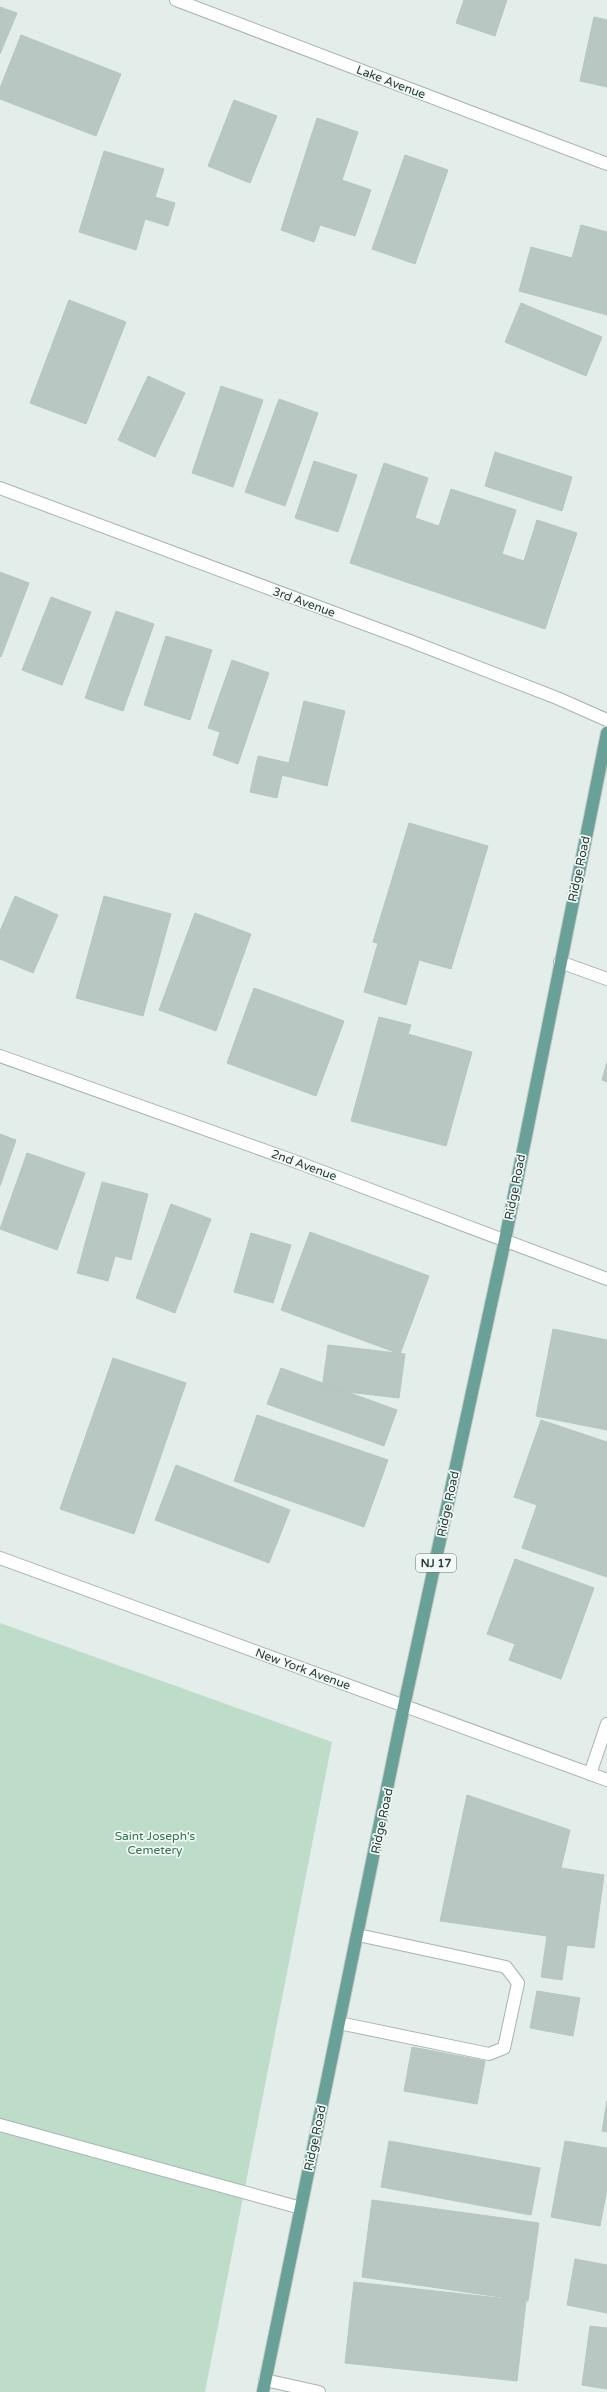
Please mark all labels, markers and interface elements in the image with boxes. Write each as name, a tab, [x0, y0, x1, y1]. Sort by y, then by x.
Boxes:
street label: Lake Avenue	[354, 62, 428, 102]
street label: 3rd Avenue	[271, 584, 337, 620]
street label: Ridge Road	[565, 835, 593, 903]
street label: 2nd Avenue	[269, 1147, 339, 1183]
street label: Ridge Road	[502, 1153, 528, 1221]
street label: Ridge Road	[434, 1470, 462, 1538]
road number: NJ 17	[416, 1554, 456, 1572]
street label: New York Avenue	[254, 1645, 353, 1693]
street label: Ridge Road	[368, 1787, 396, 1855]
park label: Saint Joseph's Cemetery	[115, 1829, 196, 1857]
street label: Ridge Road	[301, 2104, 329, 2172]

